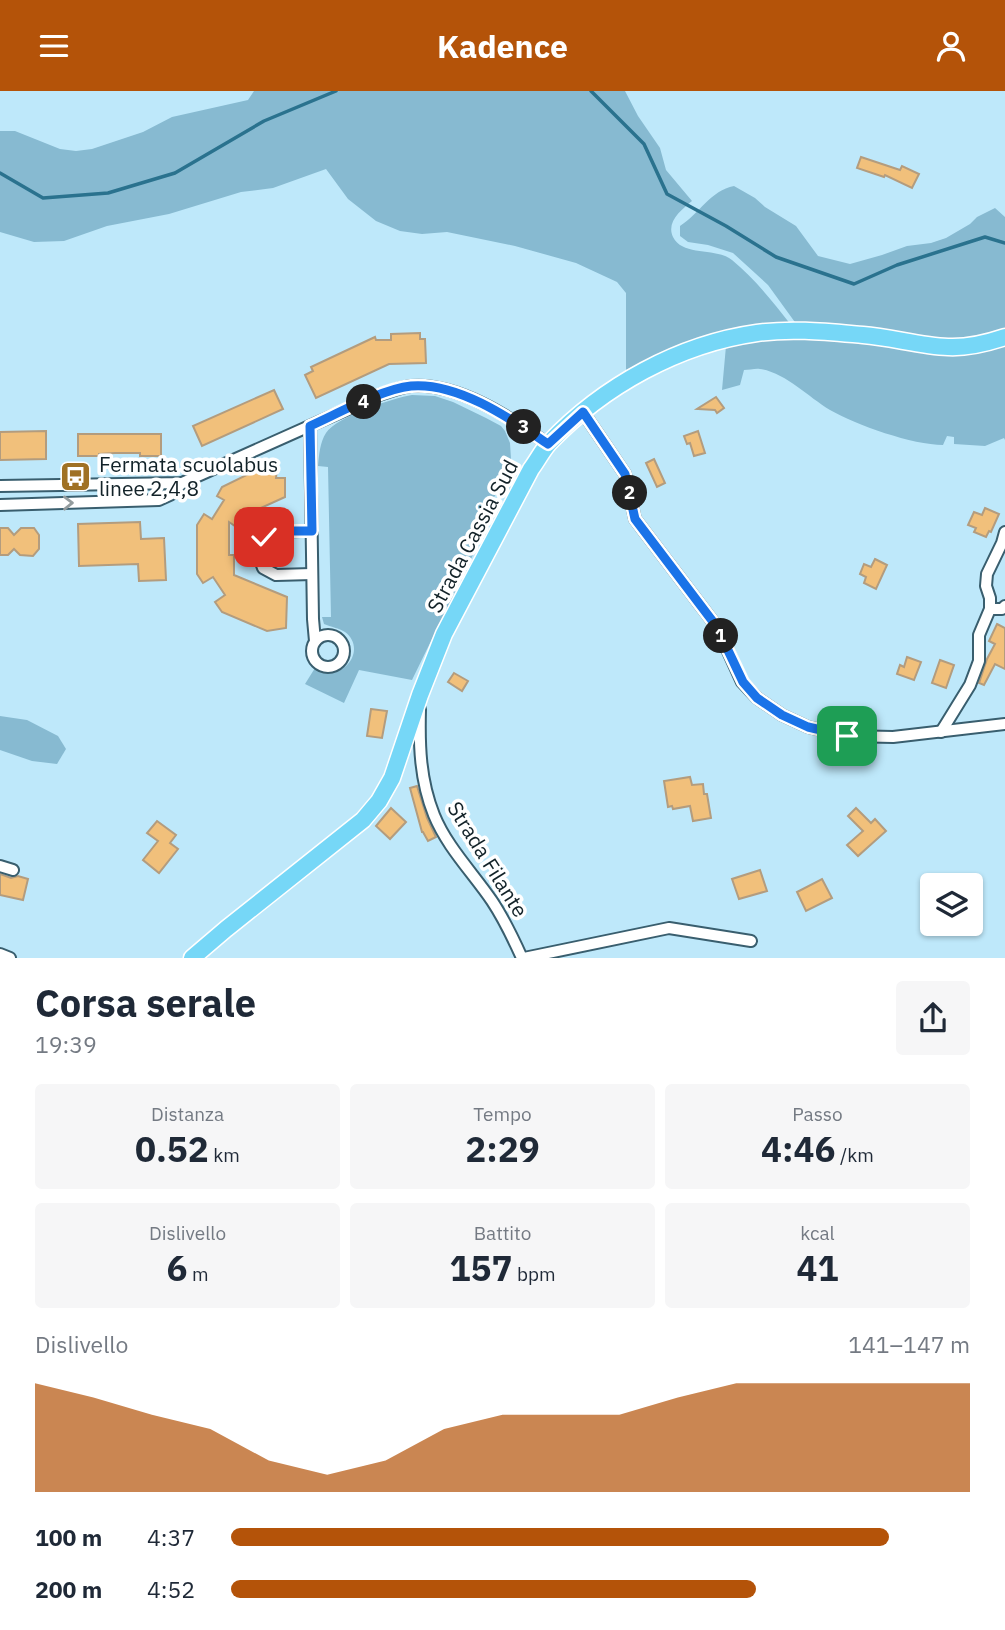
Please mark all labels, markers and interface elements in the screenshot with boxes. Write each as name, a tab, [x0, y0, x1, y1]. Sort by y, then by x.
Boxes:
text: Kadence	[437, 25, 568, 67]
icon: menu	[35, 27, 73, 65]
icon: person	[932, 27, 970, 65]
pin: 4	[346, 385, 382, 419]
text: 4	[358, 389, 369, 413]
pin: 3	[506, 409, 542, 445]
text: 3	[518, 414, 529, 438]
place label: Fermata scuolabus linee 2,4,8	[99, 450, 278, 502]
street label: Strada Cassia Sud	[420, 455, 524, 617]
bus stop icon: Fermata scuolabus linee 2,4,8	[59, 459, 93, 493]
pin: 2	[612, 475, 648, 511]
text: 2	[624, 480, 635, 504]
one-way arrow	[63, 495, 74, 510]
pin	[234, 507, 294, 567]
icon: check	[245, 518, 283, 556]
pin: 1	[704, 619, 738, 653]
text: 1	[715, 623, 726, 647]
pin	[817, 706, 877, 766]
icon: arrive	[828, 717, 866, 755]
street label: Strada Filante	[441, 796, 535, 922]
map controls	[920, 873, 983, 936]
button: layers	[920, 873, 983, 936]
text: Corsa serale	[35, 978, 256, 1027]
button: share	[896, 981, 970, 1055]
text: 19:39	[35, 1029, 97, 1059]
text: Distanza	[151, 1102, 224, 1126]
text: Tempo	[473, 1102, 532, 1126]
text: Passo	[792, 1102, 843, 1126]
text: 0.52	[135, 1126, 209, 1172]
text: 2:29	[465, 1126, 540, 1172]
text: 4:46	[761, 1126, 836, 1172]
text: km	[209, 1143, 240, 1167]
text: /km	[836, 1143, 874, 1167]
text: Dislivello	[149, 1221, 226, 1245]
text: Battito	[474, 1221, 531, 1245]
text: kcal	[800, 1221, 835, 1245]
text: 6	[166, 1245, 187, 1291]
text: 157	[449, 1245, 512, 1291]
text: 41	[796, 1245, 839, 1291]
text: m	[187, 1262, 209, 1286]
text: bpm	[512, 1262, 556, 1286]
text: Dislivello	[35, 1329, 128, 1359]
text: 141–147 m	[848, 1329, 970, 1359]
text: 100 m	[35, 1522, 102, 1552]
text: 4:37	[147, 1522, 195, 1552]
text: 200 m	[35, 1574, 102, 1604]
text: 4:52	[147, 1574, 195, 1604]

